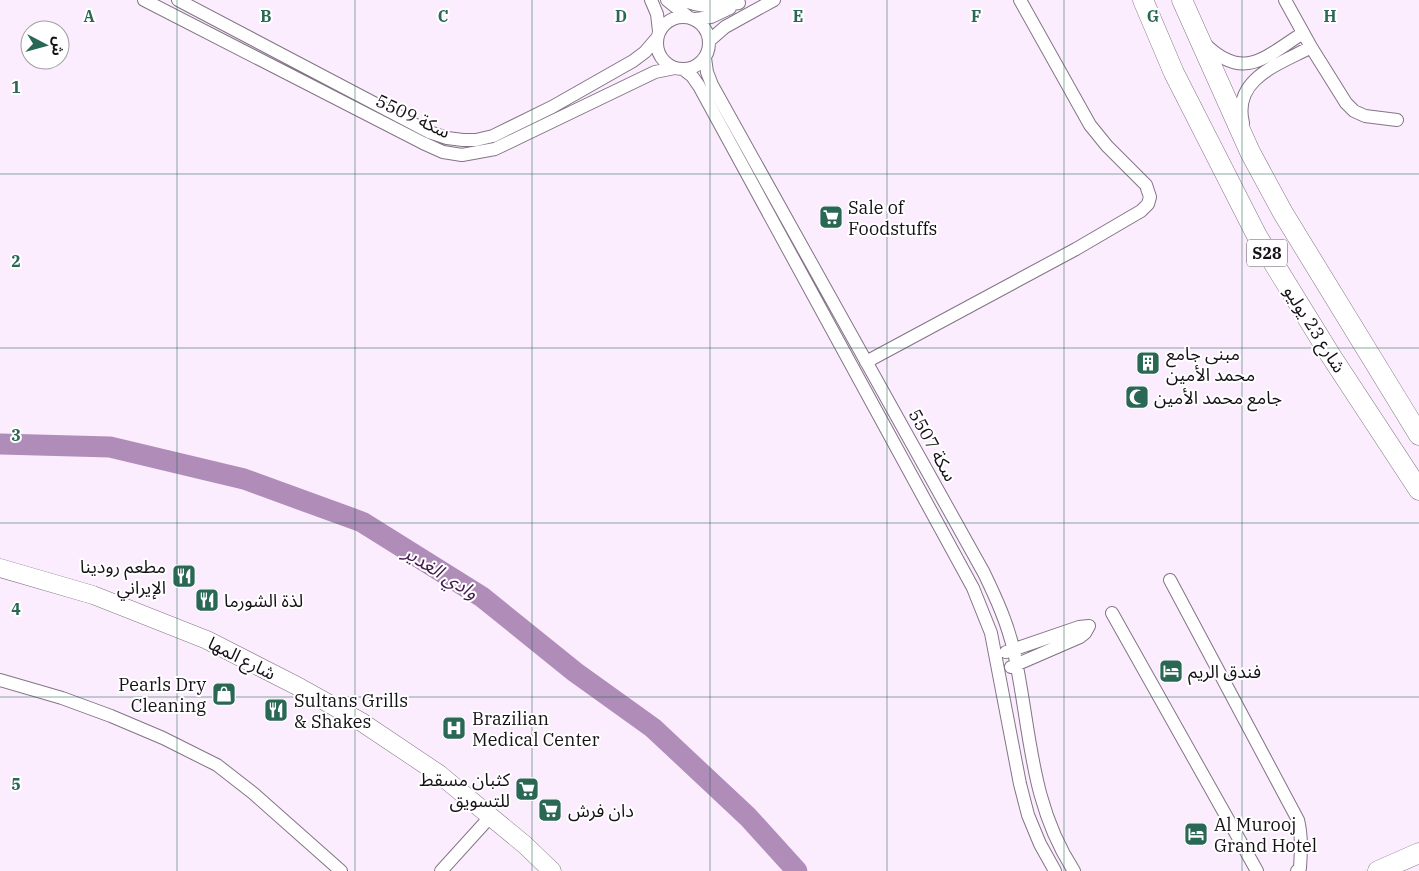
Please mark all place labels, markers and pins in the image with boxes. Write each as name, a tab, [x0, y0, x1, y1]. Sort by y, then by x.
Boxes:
place label: Sale of Foodstuffs	[848, 196, 937, 240]
supermarket icon: Sale of Foodstuffs	[818, 204, 844, 230]
place label: مبنى جامع محمد الأمين	[1166, 342, 1255, 386]
building icon: مبنى جامع محمد الأمين	[1135, 350, 1161, 376]
mosque icon: جامع محمد الأمين	[1124, 384, 1150, 410]
place label: جامع محمد الأمين	[1154, 386, 1282, 412]
place label: مطعم رودينا الإيراني	[80, 555, 166, 601]
restaurant icon: مطعم رودينا الإيراني	[171, 563, 197, 589]
restaurant icon: لذة الشورما	[194, 587, 220, 613]
place label: لذة الشورما	[224, 589, 303, 612]
hotel icon: فندق الريم	[1158, 658, 1184, 684]
place label: فندق الريم	[1188, 660, 1261, 685]
place label: Pearls Dry Cleaning	[118, 673, 206, 717]
shop icon: Pearls Dry Cleaning	[211, 681, 237, 707]
place label: Sultans Grills & Shakes	[294, 689, 408, 733]
restaurant icon: Sultans Grills & Shakes	[263, 697, 289, 723]
place label: Brazilian Medical Center	[472, 707, 599, 751]
hospital icon: Brazilian Medical Center	[441, 715, 467, 741]
place label: كثبان مسقط للتسويق	[419, 768, 511, 812]
supermarket icon: كثبان مسقط للتسويق	[514, 776, 540, 802]
supermarket icon: دان فرش	[537, 797, 563, 823]
place label: دان فرش	[568, 799, 634, 822]
place label: Al Murooj Grand Hotel	[1214, 813, 1317, 857]
hotel icon: Al Murooj Grand Hotel	[1183, 821, 1209, 847]

